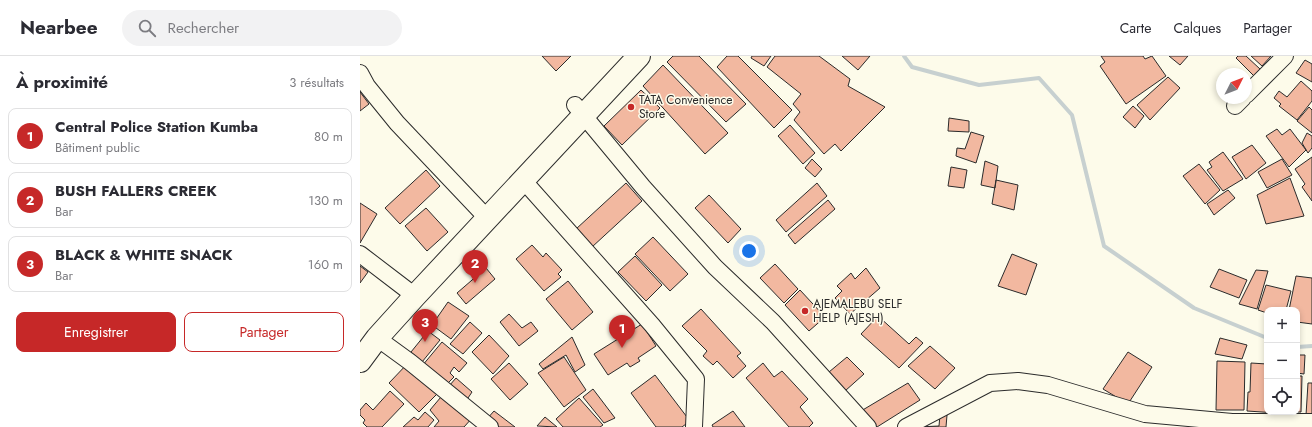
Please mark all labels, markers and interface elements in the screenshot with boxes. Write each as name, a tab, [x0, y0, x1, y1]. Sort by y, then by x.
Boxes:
search box	[122, 10, 402, 46]
text: Nearbee	[20, 14, 98, 41]
icon: search	[136, 17, 158, 39]
text: Rechercher	[168, 17, 239, 39]
text: Carte	[1120, 18, 1151, 38]
text: Calques	[1173, 18, 1221, 38]
text: Partager	[1243, 18, 1292, 38]
north arrow	[1216, 68, 1252, 104]
text: À proximité	[16, 70, 108, 94]
text: 3 résultats	[289, 73, 344, 92]
place label: TATA Convenience Store	[639, 91, 732, 123]
marker: TATA Convenience Store	[626, 102, 636, 112]
text: Central Police Station Kumba	[55, 116, 258, 138]
text: 1	[27, 127, 33, 146]
text: 80 m	[314, 127, 343, 146]
text: Bâtiment public	[55, 138, 140, 157]
text: BUSH FALLERS CREEK	[55, 180, 217, 202]
text: 2	[26, 191, 34, 210]
text: 130 m	[308, 191, 343, 210]
text: Bar	[55, 202, 73, 221]
your location	[739, 241, 759, 261]
text: BLACK & WHITE SNACK	[55, 244, 233, 266]
pin: 2	[462, 250, 488, 283]
text: 3	[26, 255, 34, 274]
text: 160 m	[308, 255, 343, 274]
text: Bar	[55, 266, 73, 285]
place label: AJEMALEBU SELF HELP (AJESH)	[813, 295, 902, 327]
marker: AJEMALEBU SELF HELP (AJESH)	[800, 306, 810, 316]
map controls	[1264, 307, 1300, 415]
button: +	[1264, 307, 1300, 343]
pin: 3	[412, 309, 438, 342]
button: Enregistrer	[16, 312, 176, 352]
button: Partager	[184, 312, 344, 352]
pin: 1	[609, 315, 635, 348]
button: −	[1264, 343, 1300, 379]
button: locate	[1264, 379, 1300, 415]

